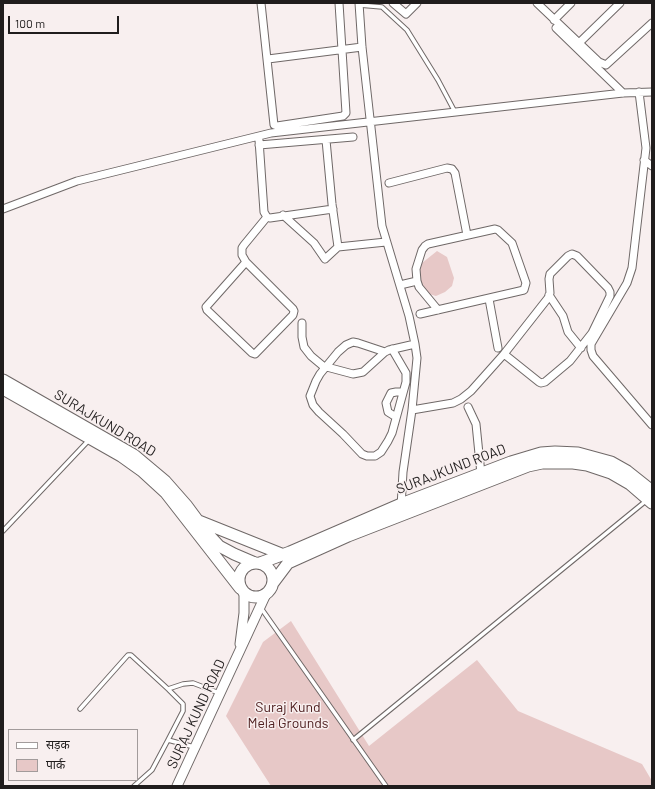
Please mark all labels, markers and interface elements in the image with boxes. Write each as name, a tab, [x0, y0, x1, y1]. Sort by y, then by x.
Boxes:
scale bar	[10, 8, 121, 34]
text: 100 m	[15, 16, 45, 30]
street label: SURAJKUND ROAD	[51, 386, 159, 460]
street label: SURAJKUND ROAD	[394, 440, 508, 498]
street label: SURAJ KUND ROAD	[163, 657, 229, 771]
park label: Suraj Kund Mela Grounds	[247, 699, 329, 732]
legend	[8, 729, 138, 781]
text: सड़क	[46, 737, 70, 751]
text: पार्क	[46, 757, 65, 771]

